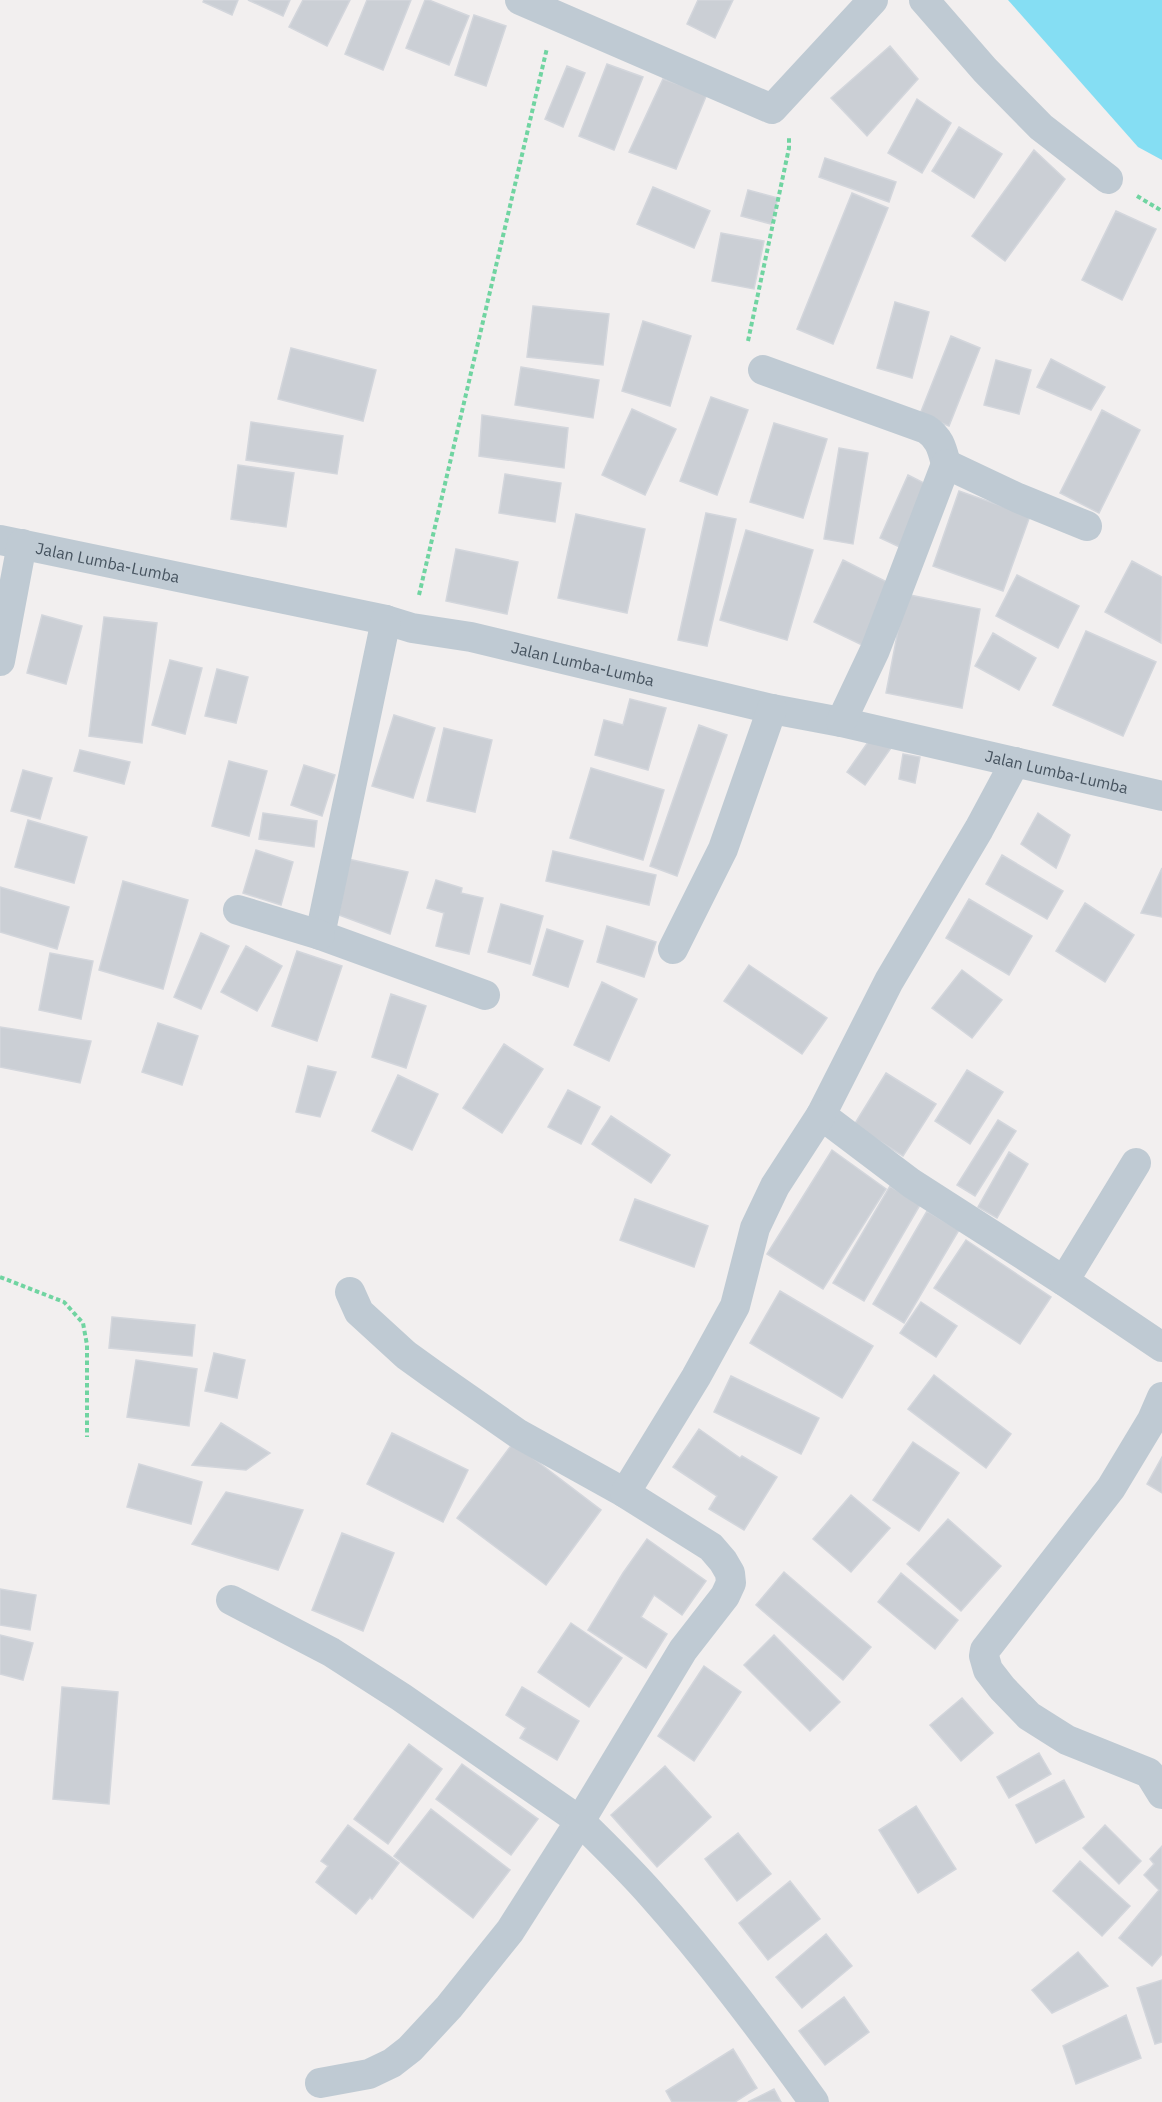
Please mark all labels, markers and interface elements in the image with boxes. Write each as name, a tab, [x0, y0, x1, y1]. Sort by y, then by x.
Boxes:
street label: Jalan Lumba-Lumba	[34, 538, 182, 587]
street label: Jalan Lumba-Lumba	[509, 637, 657, 691]
street label: Jalan Lumba-Lumba	[983, 746, 1131, 798]

